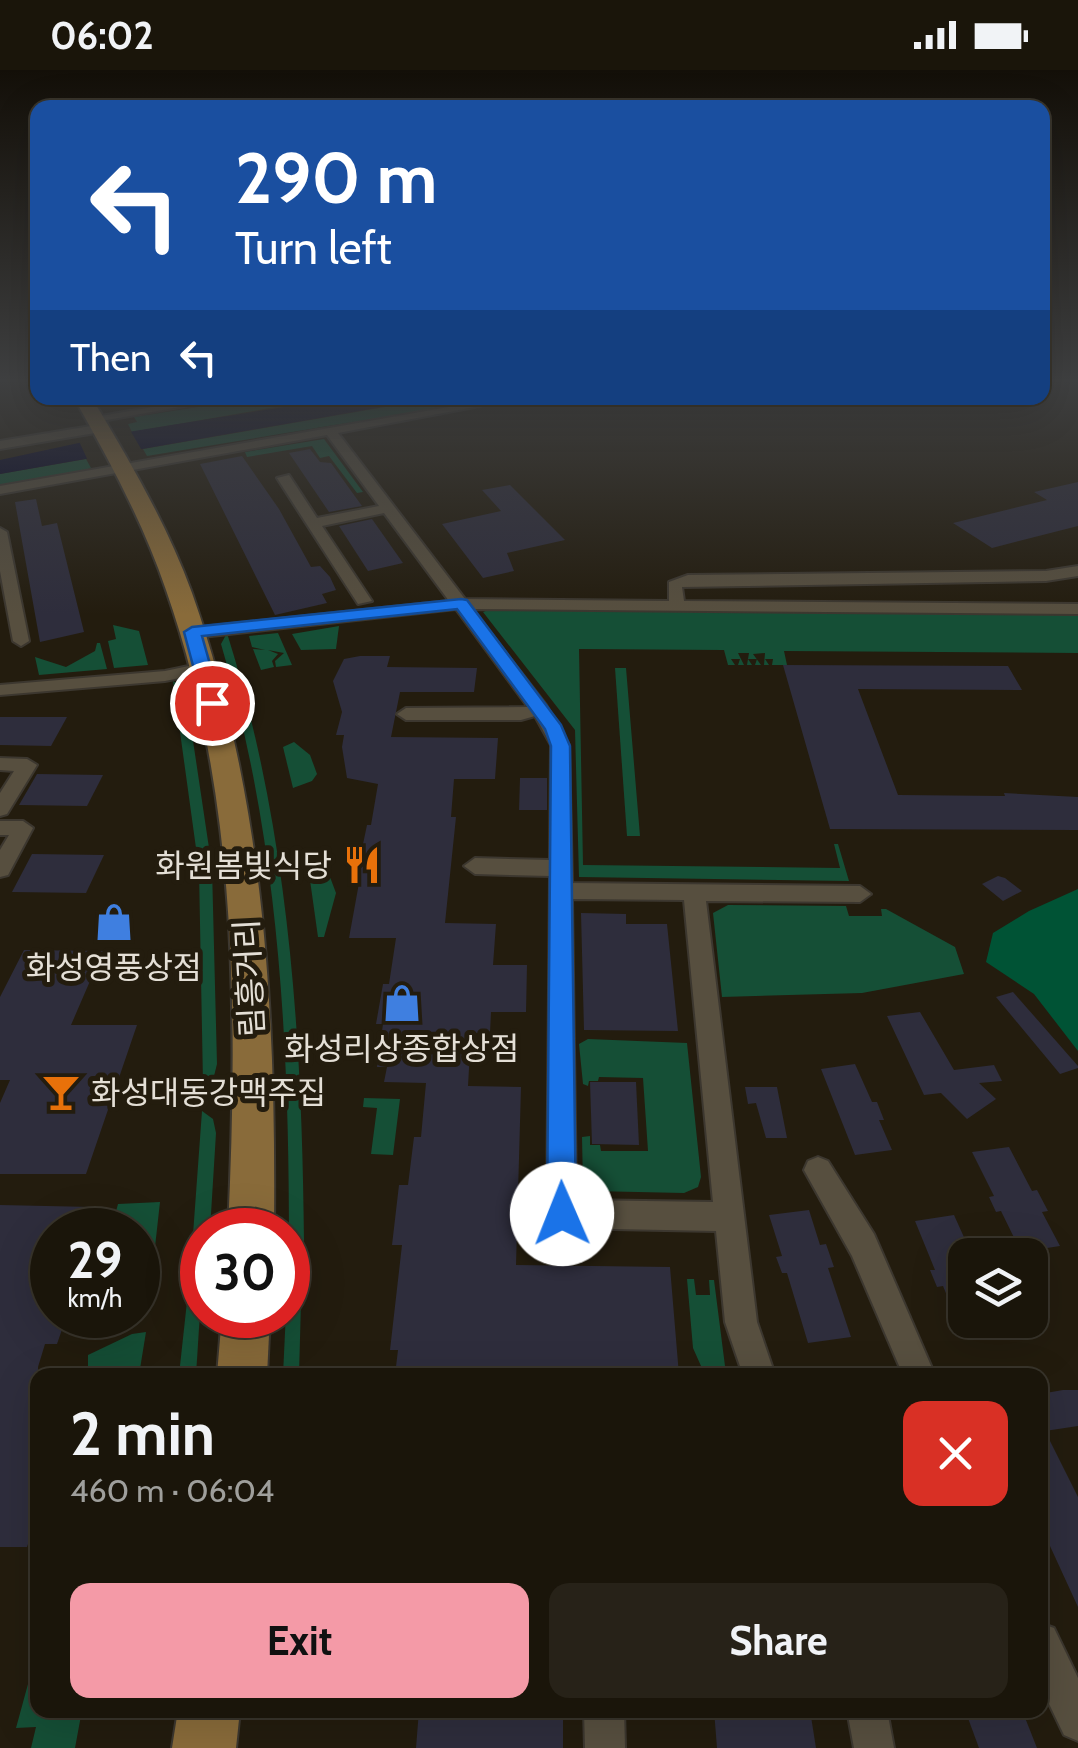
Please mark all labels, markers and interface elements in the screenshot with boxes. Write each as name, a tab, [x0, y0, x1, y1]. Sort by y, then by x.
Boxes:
text: 06:02	[50, 12, 154, 59]
text: 290 m	[235, 135, 437, 221]
icon: left	[70, 140, 200, 270]
text: Turn left	[235, 221, 392, 275]
icon: left	[171, 330, 226, 385]
text: Then	[70, 334, 151, 381]
pin	[170, 661, 255, 746]
icon: arrive	[185, 676, 240, 731]
restaurant icon: 화원봄빛식당	[341, 844, 383, 886]
place label: 화원봄빛식당	[155, 846, 332, 885]
shop icon: 화성영풍상점	[93, 901, 135, 943]
street label: 림흥거리	[226, 918, 272, 1038]
place label: 화성영풍상점	[26, 948, 202, 987]
shop icon: 화성리상종합상점	[381, 982, 423, 1024]
place label: 화성리상종합상점	[284, 1029, 520, 1068]
bar icon: 화성대동강맥주집	[40, 1071, 82, 1113]
place label: 화성대동강맥주집	[91, 1073, 327, 1112]
position arrow	[510, 1162, 614, 1266]
speed limit sign: 30	[180, 1208, 310, 1338]
text: 29	[68, 1230, 122, 1291]
map controls	[948, 1238, 1048, 1338]
button: layers	[948, 1238, 1048, 1338]
text: km/h	[68, 1283, 122, 1313]
text: 2 min	[70, 1397, 215, 1470]
button: close	[903, 1401, 1008, 1506]
text: 460 m · 06:04	[70, 1471, 274, 1510]
button: Exit	[70, 1583, 529, 1698]
button: Share	[549, 1583, 1008, 1698]

